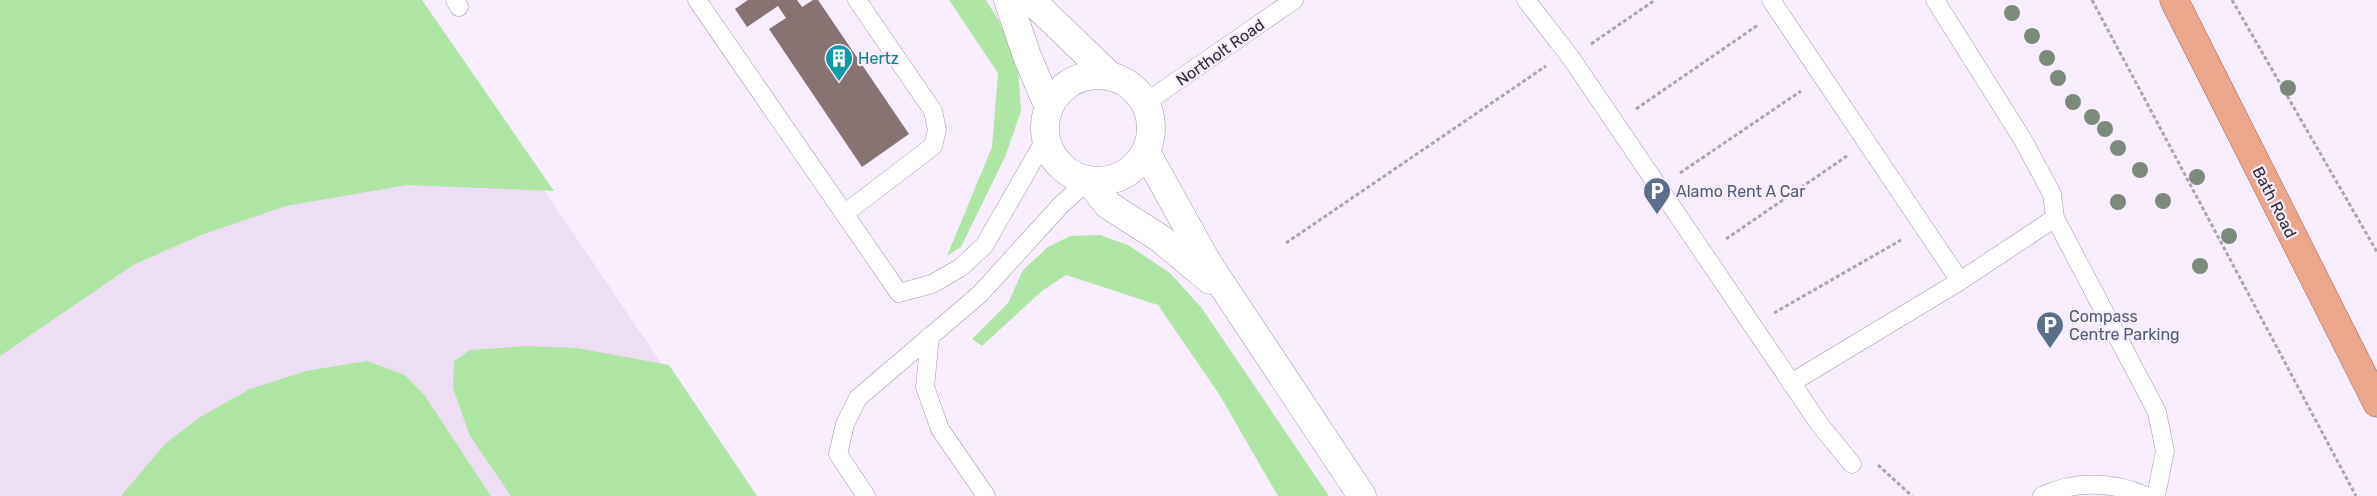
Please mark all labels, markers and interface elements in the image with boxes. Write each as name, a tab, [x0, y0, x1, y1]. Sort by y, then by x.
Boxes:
street label: Northolt Road	[1172, 15, 1268, 90]
building icon: Hertz	[824, 43, 854, 82]
place label: Hertz	[858, 49, 899, 68]
street label: Bath Road	[2249, 163, 2301, 241]
parking icon: Alamo Rent A Car	[1642, 176, 1672, 215]
place label: Alamo Rent A Car	[1676, 182, 1805, 201]
place label: Compass Centre Parking	[2069, 307, 2180, 344]
parking icon: Compass Centre Parking	[2035, 310, 2065, 349]

